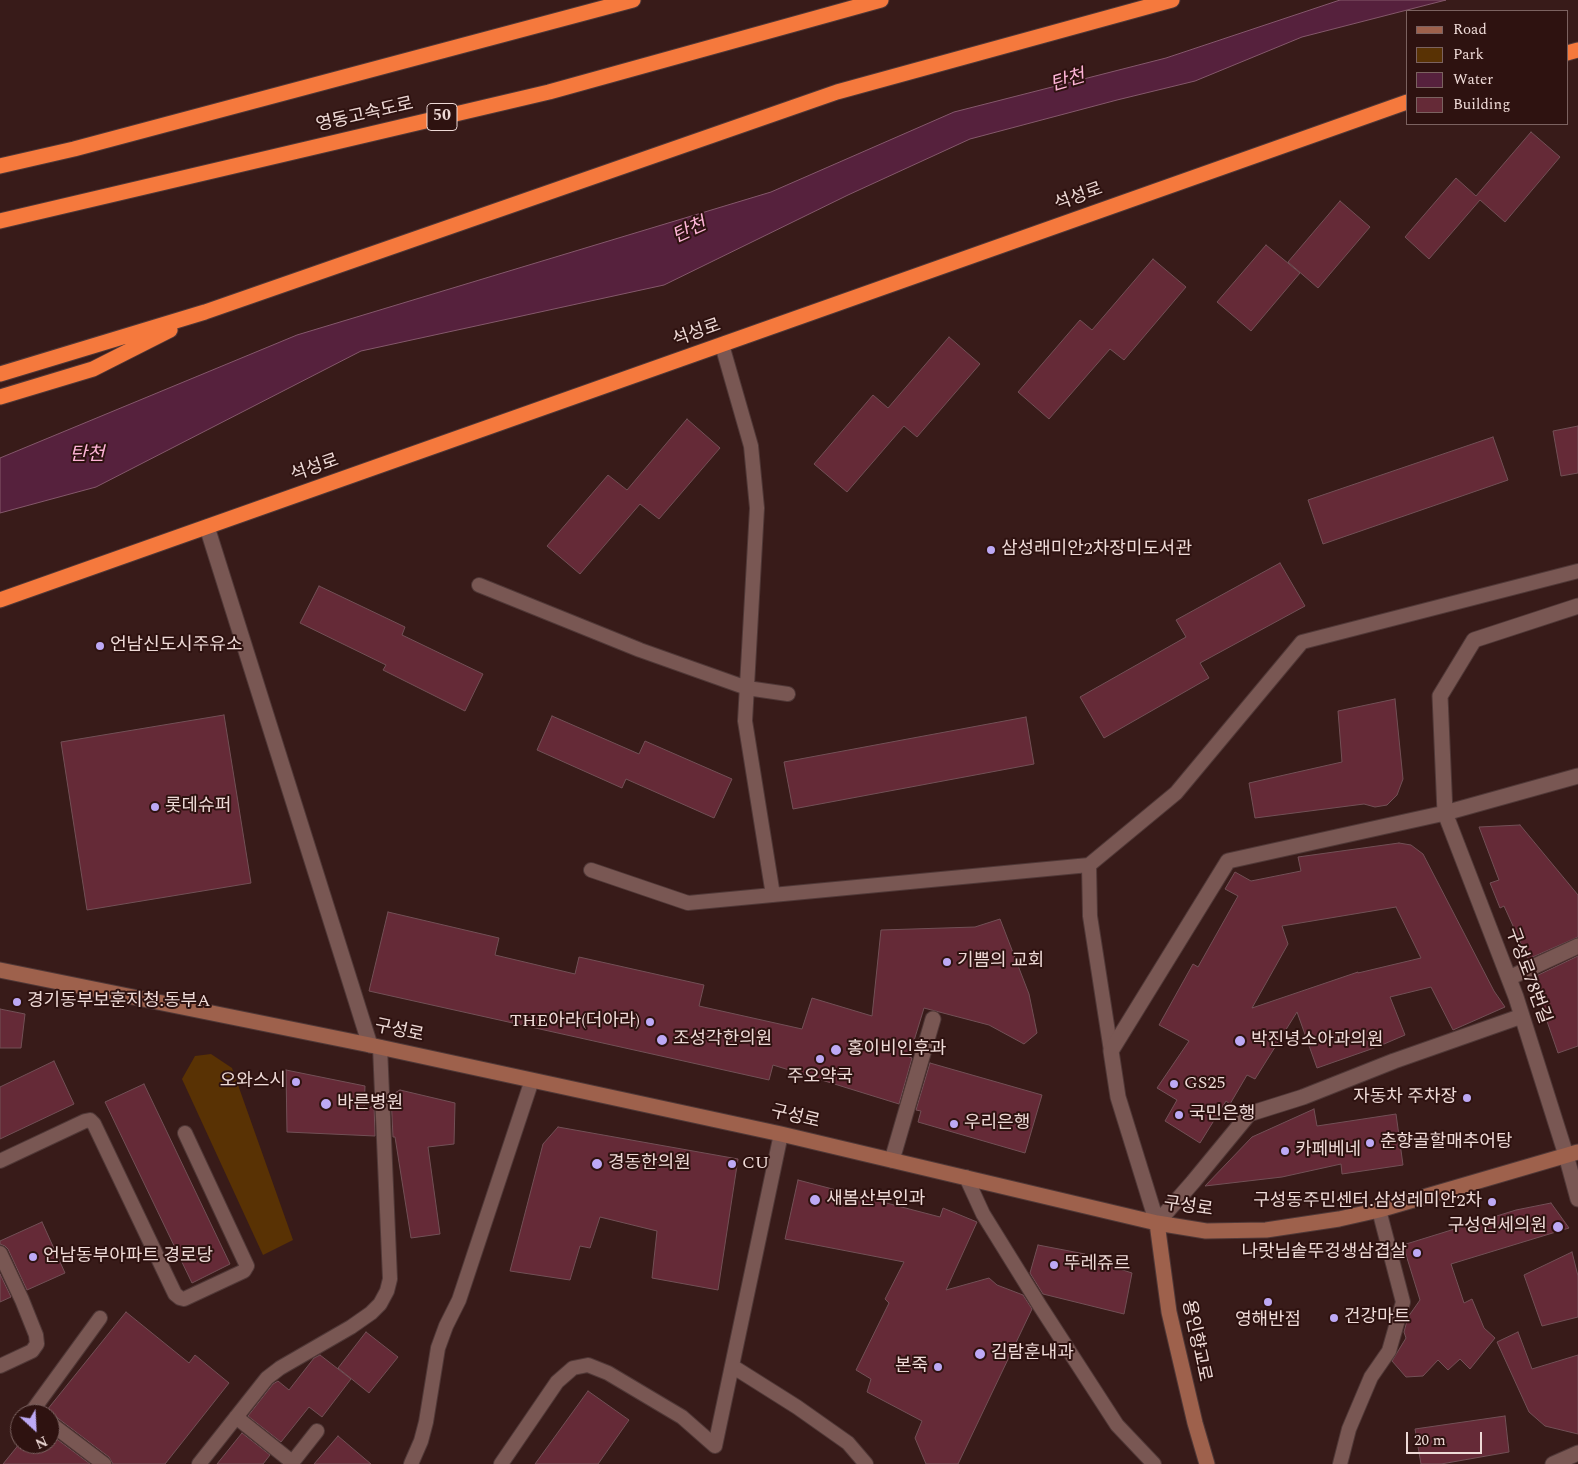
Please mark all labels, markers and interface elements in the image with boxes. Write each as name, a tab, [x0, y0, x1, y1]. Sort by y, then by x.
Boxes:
legend	[1406, 10, 1568, 125]
text: Road	[1453, 18, 1487, 41]
text: Park	[1453, 43, 1484, 66]
water label: 탄천	[1048, 66, 1088, 98]
text: Water	[1453, 68, 1493, 91]
text: Building	[1453, 93, 1510, 116]
street label: 영동고속도로	[314, 94, 416, 138]
road number: 50	[427, 104, 457, 130]
street label: 석성로	[1052, 179, 1106, 217]
water label: 탄천	[669, 214, 711, 250]
street label: 석성로	[670, 316, 724, 352]
water label: 탄천	[70, 445, 104, 467]
street label: 석성로	[288, 451, 342, 487]
place label: 삼성래미안2차장미도서관	[1001, 539, 1192, 561]
marker: 삼성래미안2차장미도서관	[985, 544, 997, 556]
place label: 언남신도시주유소	[110, 635, 242, 657]
marker: 언남신도시주유소	[94, 640, 106, 652]
place label: 롯데슈퍼	[165, 796, 231, 818]
marker: 롯데슈퍼	[149, 801, 161, 813]
street label: 구성로78번길	[1500, 925, 1554, 1027]
place label: 기쁨의 교회	[957, 951, 1044, 973]
marker: 기쁨의 교회	[941, 956, 953, 968]
place label: 경기동부보훈지청.동부A	[27, 991, 211, 1013]
marker: 경기동부보훈지청.동부A	[11, 996, 23, 1008]
place label: THE아라(더아라)	[510, 1011, 640, 1033]
street label: 구성로	[372, 1016, 426, 1048]
marker: THE아라(더아라)	[644, 1016, 656, 1028]
place label: 조성각한의원	[673, 1029, 772, 1051]
place label: 박진녕소아과의원	[1251, 1030, 1383, 1052]
marker: 조성각한의원	[655, 1033, 669, 1047]
marker: 박진녕소아과의원	[1233, 1034, 1247, 1048]
place label: 홍이비인후과	[847, 1039, 946, 1061]
marker: 홍이비인후과	[829, 1043, 843, 1057]
marker: 주오약국	[814, 1053, 826, 1065]
place label: 주오약국	[787, 1067, 853, 1089]
place label: 오와스시	[220, 1071, 286, 1093]
place label: GS25	[1184, 1073, 1225, 1095]
marker: 오와스시	[290, 1076, 302, 1088]
marker: GS25	[1168, 1078, 1180, 1090]
place label: 자동차 주차장	[1353, 1087, 1457, 1109]
marker: 자동차 주차장	[1461, 1092, 1473, 1104]
place label: 바른병원	[337, 1093, 403, 1115]
marker: 바른병원	[319, 1097, 333, 1111]
street label: 구성로	[768, 1102, 822, 1134]
place label: 국민은행	[1189, 1104, 1255, 1126]
marker: 국민은행	[1173, 1109, 1185, 1121]
place label: 우리은행	[964, 1113, 1030, 1135]
marker: 우리은행	[948, 1118, 960, 1130]
place label: 춘향골할매추어탕	[1380, 1132, 1512, 1154]
marker: 춘향골할매추어탕	[1364, 1137, 1376, 1149]
place label: 카페베네	[1295, 1140, 1361, 1162]
marker: 카페베네	[1279, 1145, 1291, 1157]
place label: 경동한의원	[608, 1153, 691, 1175]
place label: CU	[742, 1153, 769, 1175]
marker: 경동한의원	[590, 1157, 604, 1171]
marker: CU	[726, 1158, 738, 1170]
place label: 새봄산부인과	[826, 1189, 925, 1211]
place label: 구성동주민센터.삼성레미안2차	[1253, 1191, 1482, 1213]
marker: 새봄산부인과	[808, 1193, 822, 1207]
street label: 구성로	[1162, 1194, 1214, 1222]
marker: 구성동주민센터.삼성레미안2차	[1486, 1196, 1498, 1208]
place label: 구성연세의원	[1448, 1216, 1547, 1238]
marker: 구성연세의원	[1551, 1220, 1565, 1234]
place label: 나랏님솥뚜겅생삼겹살	[1241, 1242, 1407, 1264]
place label: 언남동부아파트 경로당	[43, 1246, 213, 1268]
marker: 나랏님솥뚜겅생삼겹살	[1411, 1247, 1423, 1259]
marker: 언남동부아파트 경로당	[27, 1251, 39, 1263]
place label: 뚜레쥬르	[1064, 1254, 1130, 1276]
marker: 뚜레쥬르	[1048, 1259, 1060, 1271]
marker: 영해반점	[1262, 1296, 1274, 1308]
street label: 용인향교로	[1176, 1298, 1214, 1384]
place label: 건강마트	[1344, 1307, 1410, 1329]
place label: 영해반점	[1235, 1310, 1301, 1332]
marker: 건강마트	[1328, 1312, 1340, 1324]
place label: 김람훈내과	[991, 1343, 1074, 1365]
marker: 김람훈내과	[973, 1347, 987, 1361]
place label: 본죽	[895, 1356, 928, 1378]
marker: 본죽	[932, 1361, 944, 1373]
north arrow	[10, 1404, 60, 1454]
scale bar	[1408, 1422, 1484, 1454]
text: 20 m	[1414, 1429, 1446, 1452]
text: N	[32, 1430, 51, 1454]

